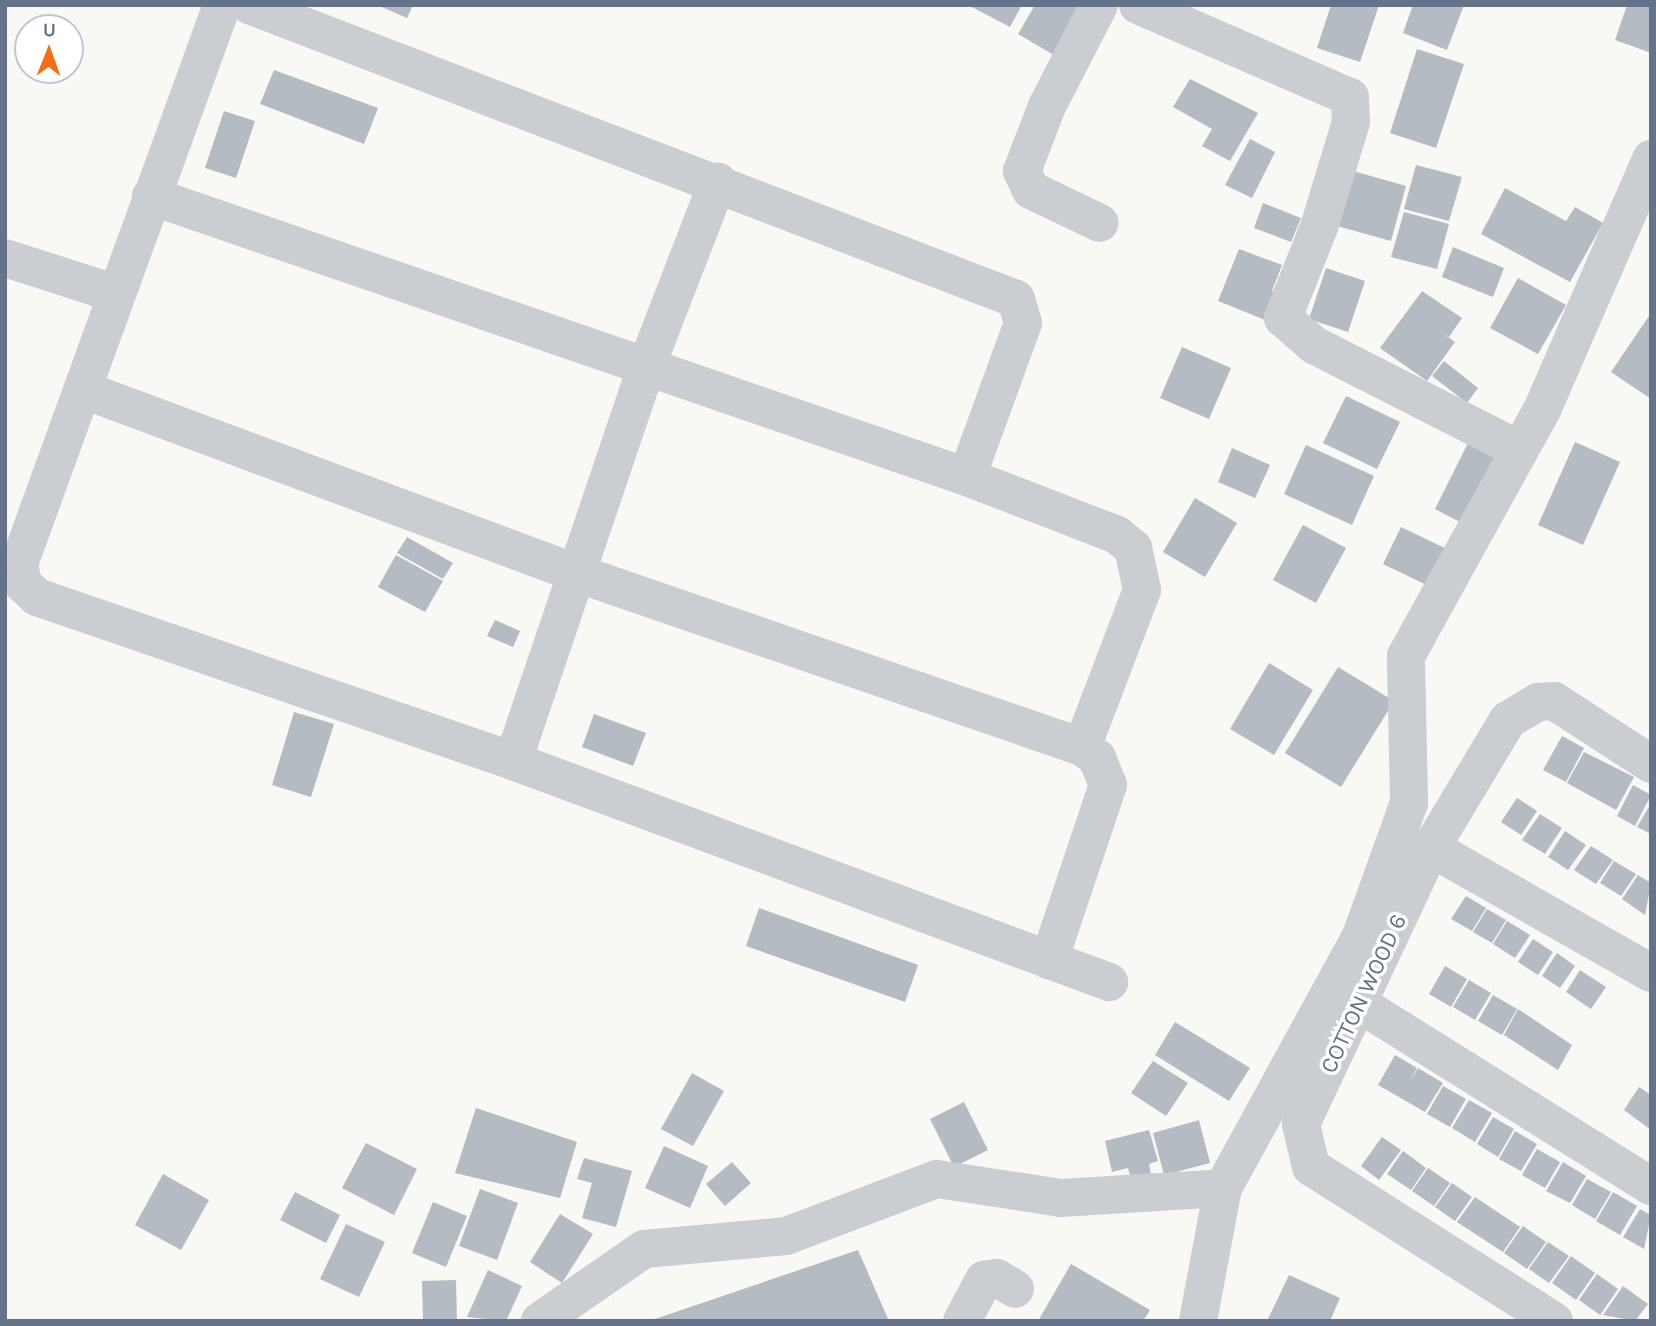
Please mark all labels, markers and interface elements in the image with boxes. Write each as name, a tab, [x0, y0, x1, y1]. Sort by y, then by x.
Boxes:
north arrow	[14, 14, 84, 84]
text: U	[43, 19, 56, 41]
street label: COTTON WOOD 6	[1315, 910, 1413, 1078]

